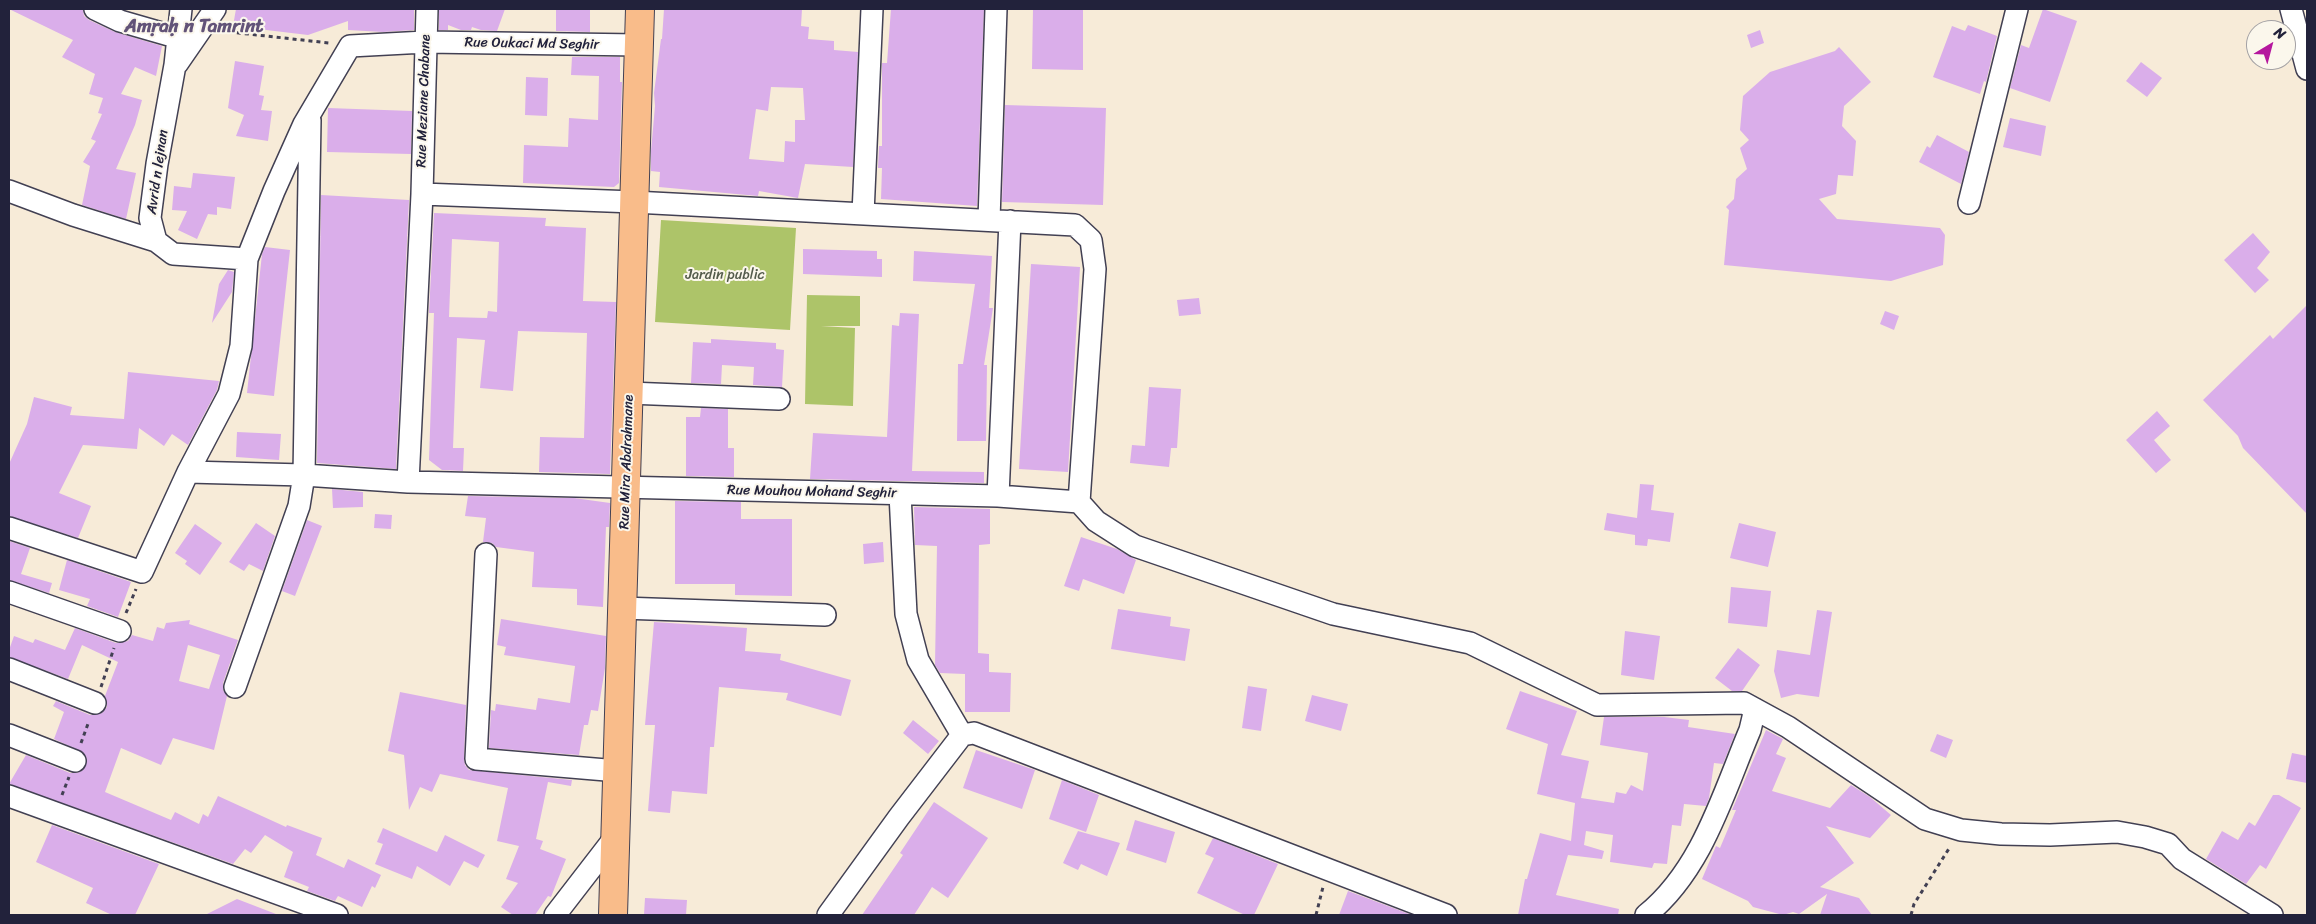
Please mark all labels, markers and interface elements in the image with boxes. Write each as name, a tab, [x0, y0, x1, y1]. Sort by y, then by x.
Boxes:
district label: Amṛaḥ n Tamrint	[124, 16, 264, 38]
north arrow	[2246, 20, 2296, 70]
text: N	[2268, 21, 2291, 46]
street label: Rue Meziane Chabane	[413, 34, 435, 168]
street label: Rue Oukaci Md Seghir	[464, 34, 600, 54]
street label: Avrid n lejnan	[144, 129, 172, 215]
park label: Jardin public	[685, 267, 765, 283]
street label: Rue Mira Abdrahmane	[616, 394, 638, 530]
street label: Rue Mouhou Mohand Seghir	[727, 482, 897, 502]

